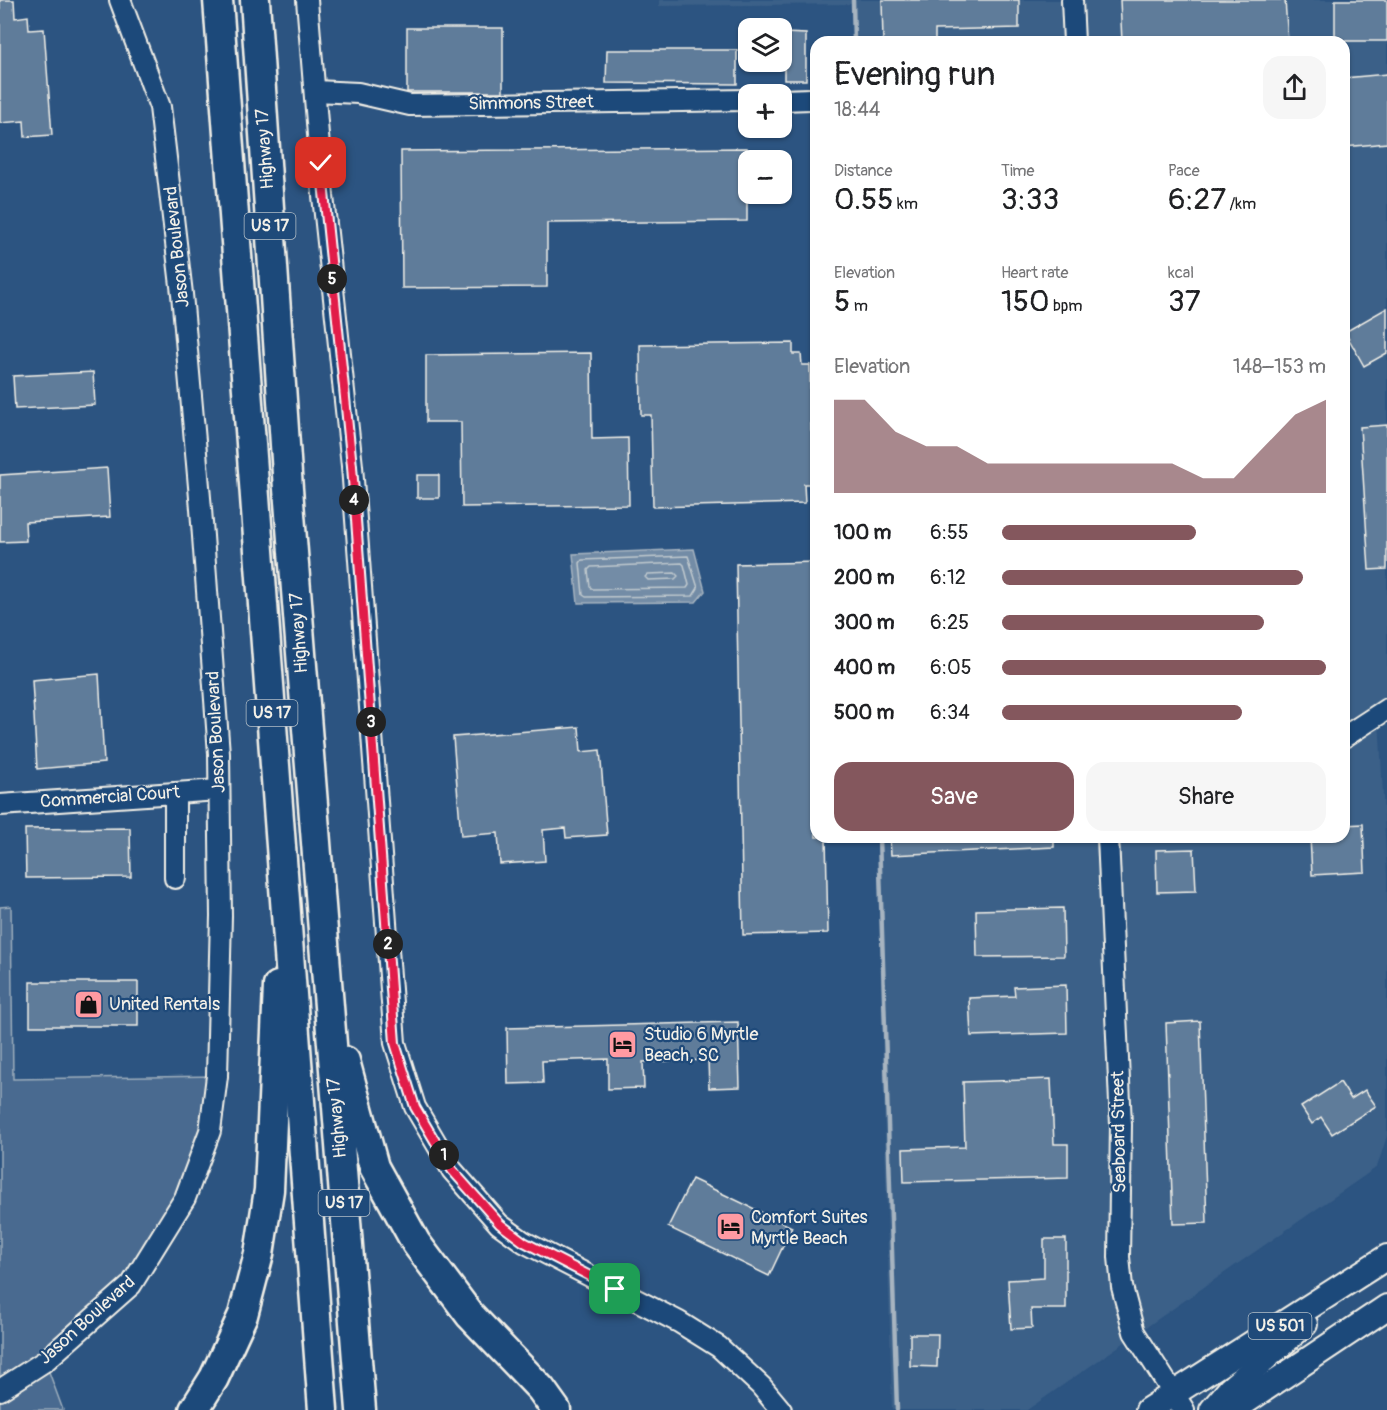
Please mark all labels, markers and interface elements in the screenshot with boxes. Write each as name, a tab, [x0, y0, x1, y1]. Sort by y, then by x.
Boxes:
map controls	[738, 18, 792, 204]
button: layers	[738, 18, 792, 72]
text: Evening run	[834, 54, 995, 95]
button: share	[1263, 56, 1326, 119]
button: +	[738, 84, 792, 138]
street label: Simmons Street	[468, 90, 595, 116]
text: 18:44	[834, 97, 880, 122]
street label: Highway 17	[251, 107, 279, 190]
pin	[295, 137, 346, 188]
icon: check	[304, 146, 337, 179]
button: −	[738, 150, 792, 204]
text: Distance	[834, 161, 893, 181]
text: Time	[1001, 161, 1034, 181]
text: Pace	[1168, 161, 1200, 181]
text: 0.55	[834, 181, 894, 218]
text: 3:33	[1001, 181, 1059, 218]
text: 6:27	[1168, 181, 1226, 218]
street label: Jason Boulevard	[159, 185, 195, 309]
text: km	[894, 194, 918, 214]
text: /km	[1226, 194, 1256, 214]
road number: US 17	[244, 213, 296, 239]
text: Elevation	[834, 263, 895, 283]
text: Heart rate	[1001, 263, 1068, 283]
text: kcal	[1168, 263, 1194, 283]
pin: 5	[317, 264, 347, 294]
text: 5	[328, 269, 336, 289]
text: 5	[834, 283, 850, 320]
text: 150	[1001, 283, 1049, 320]
text: 37	[1168, 283, 1201, 320]
text: m	[850, 296, 868, 316]
text: bpm	[1049, 296, 1083, 316]
text: Elevation	[834, 354, 910, 379]
text: 148–153 m	[1233, 354, 1326, 379]
pin: 4	[339, 485, 369, 515]
text: 4	[349, 490, 359, 510]
text: 100 m	[834, 520, 891, 545]
text: 6:55	[930, 520, 969, 545]
text: 200 m	[834, 565, 895, 590]
text: 6:12	[930, 565, 966, 590]
street label: Highway 17	[285, 591, 313, 674]
text: 300 m	[834, 610, 895, 635]
text: 6:25	[930, 610, 969, 635]
text: 400 m	[834, 655, 895, 680]
text: 6:05	[930, 655, 971, 680]
street label: Jason Boulevard	[201, 670, 231, 794]
road number: US 17	[246, 700, 298, 726]
text: 500 m	[834, 700, 894, 725]
text: 6:34	[930, 700, 970, 725]
pin: 3	[356, 707, 386, 737]
text: 3	[367, 712, 375, 732]
button: Save	[834, 762, 1074, 831]
button: Share	[1086, 762, 1326, 831]
street label: Commercial Court	[39, 781, 181, 813]
pin: 2	[373, 929, 403, 959]
text: 2	[384, 934, 392, 954]
shop icon: United Rentals	[72, 988, 104, 1020]
place label: United Rentals	[109, 993, 220, 1016]
place label: Studio 6 Myrtle Beach, SC	[644, 1023, 758, 1067]
hotel icon: Studio 6 Myrtle Beach, SC	[607, 1028, 639, 1060]
street label: Seaboard Street	[1106, 1070, 1132, 1193]
street label: Highway 17	[322, 1076, 352, 1159]
pin: 1	[429, 1140, 459, 1170]
text: 1	[441, 1145, 447, 1165]
road number: US 17	[318, 1190, 370, 1216]
place label: Comfort Suites Myrtle Beach	[751, 1206, 868, 1250]
hotel icon: Comfort Suites Myrtle Beach	[714, 1211, 746, 1243]
pin	[589, 1263, 640, 1314]
street label: Jason Boulevard	[34, 1271, 140, 1369]
icon: arrive	[598, 1272, 631, 1305]
road number: US 501	[1248, 1313, 1312, 1339]

